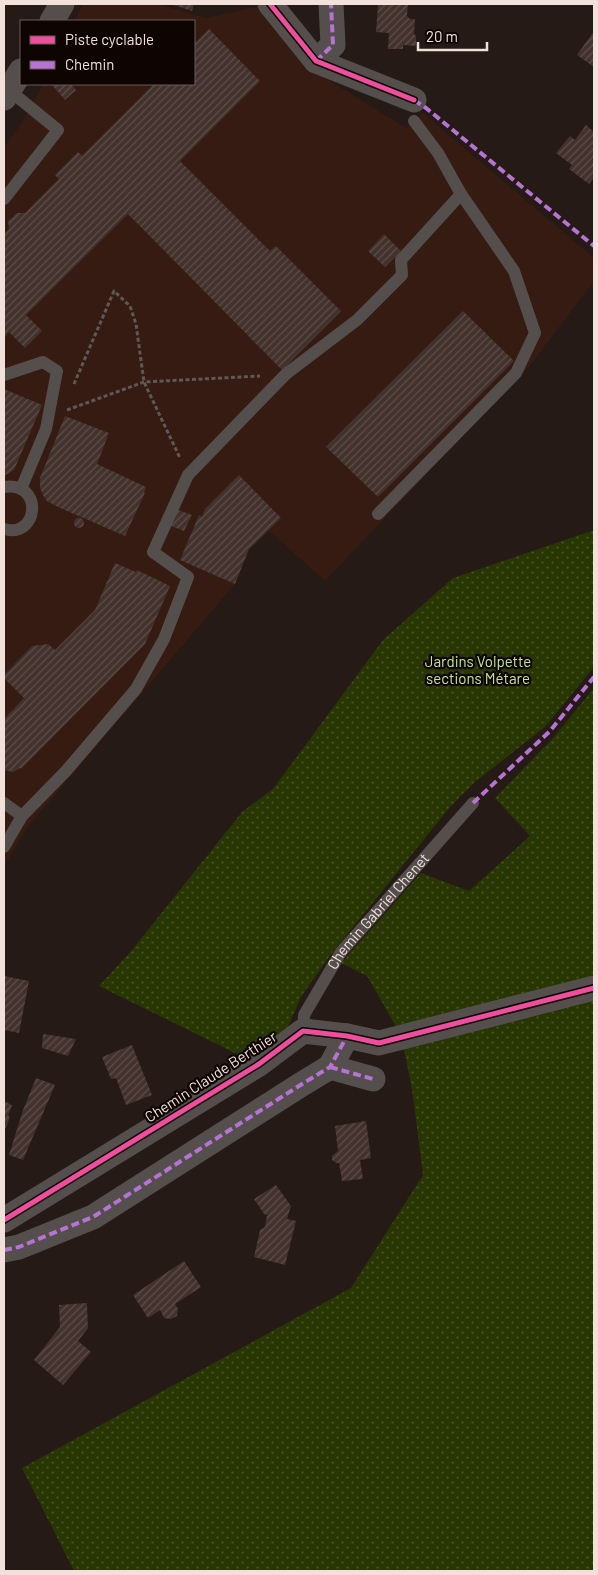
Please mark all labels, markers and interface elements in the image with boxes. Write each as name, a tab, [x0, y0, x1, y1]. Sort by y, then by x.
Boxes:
legend	[20, 20, 195, 85]
scale bar	[418, 20, 487, 52]
text: 20 m	[426, 27, 458, 45]
text: Piste cyclable	[65, 30, 154, 48]
text: Chemin	[65, 55, 114, 73]
park label: Jardins Volpette sections Métare	[425, 652, 531, 687]
street label: Chemin Gabriel Chenet	[323, 849, 432, 972]
street label: Chemin Claude Berthier	[141, 1026, 280, 1126]

